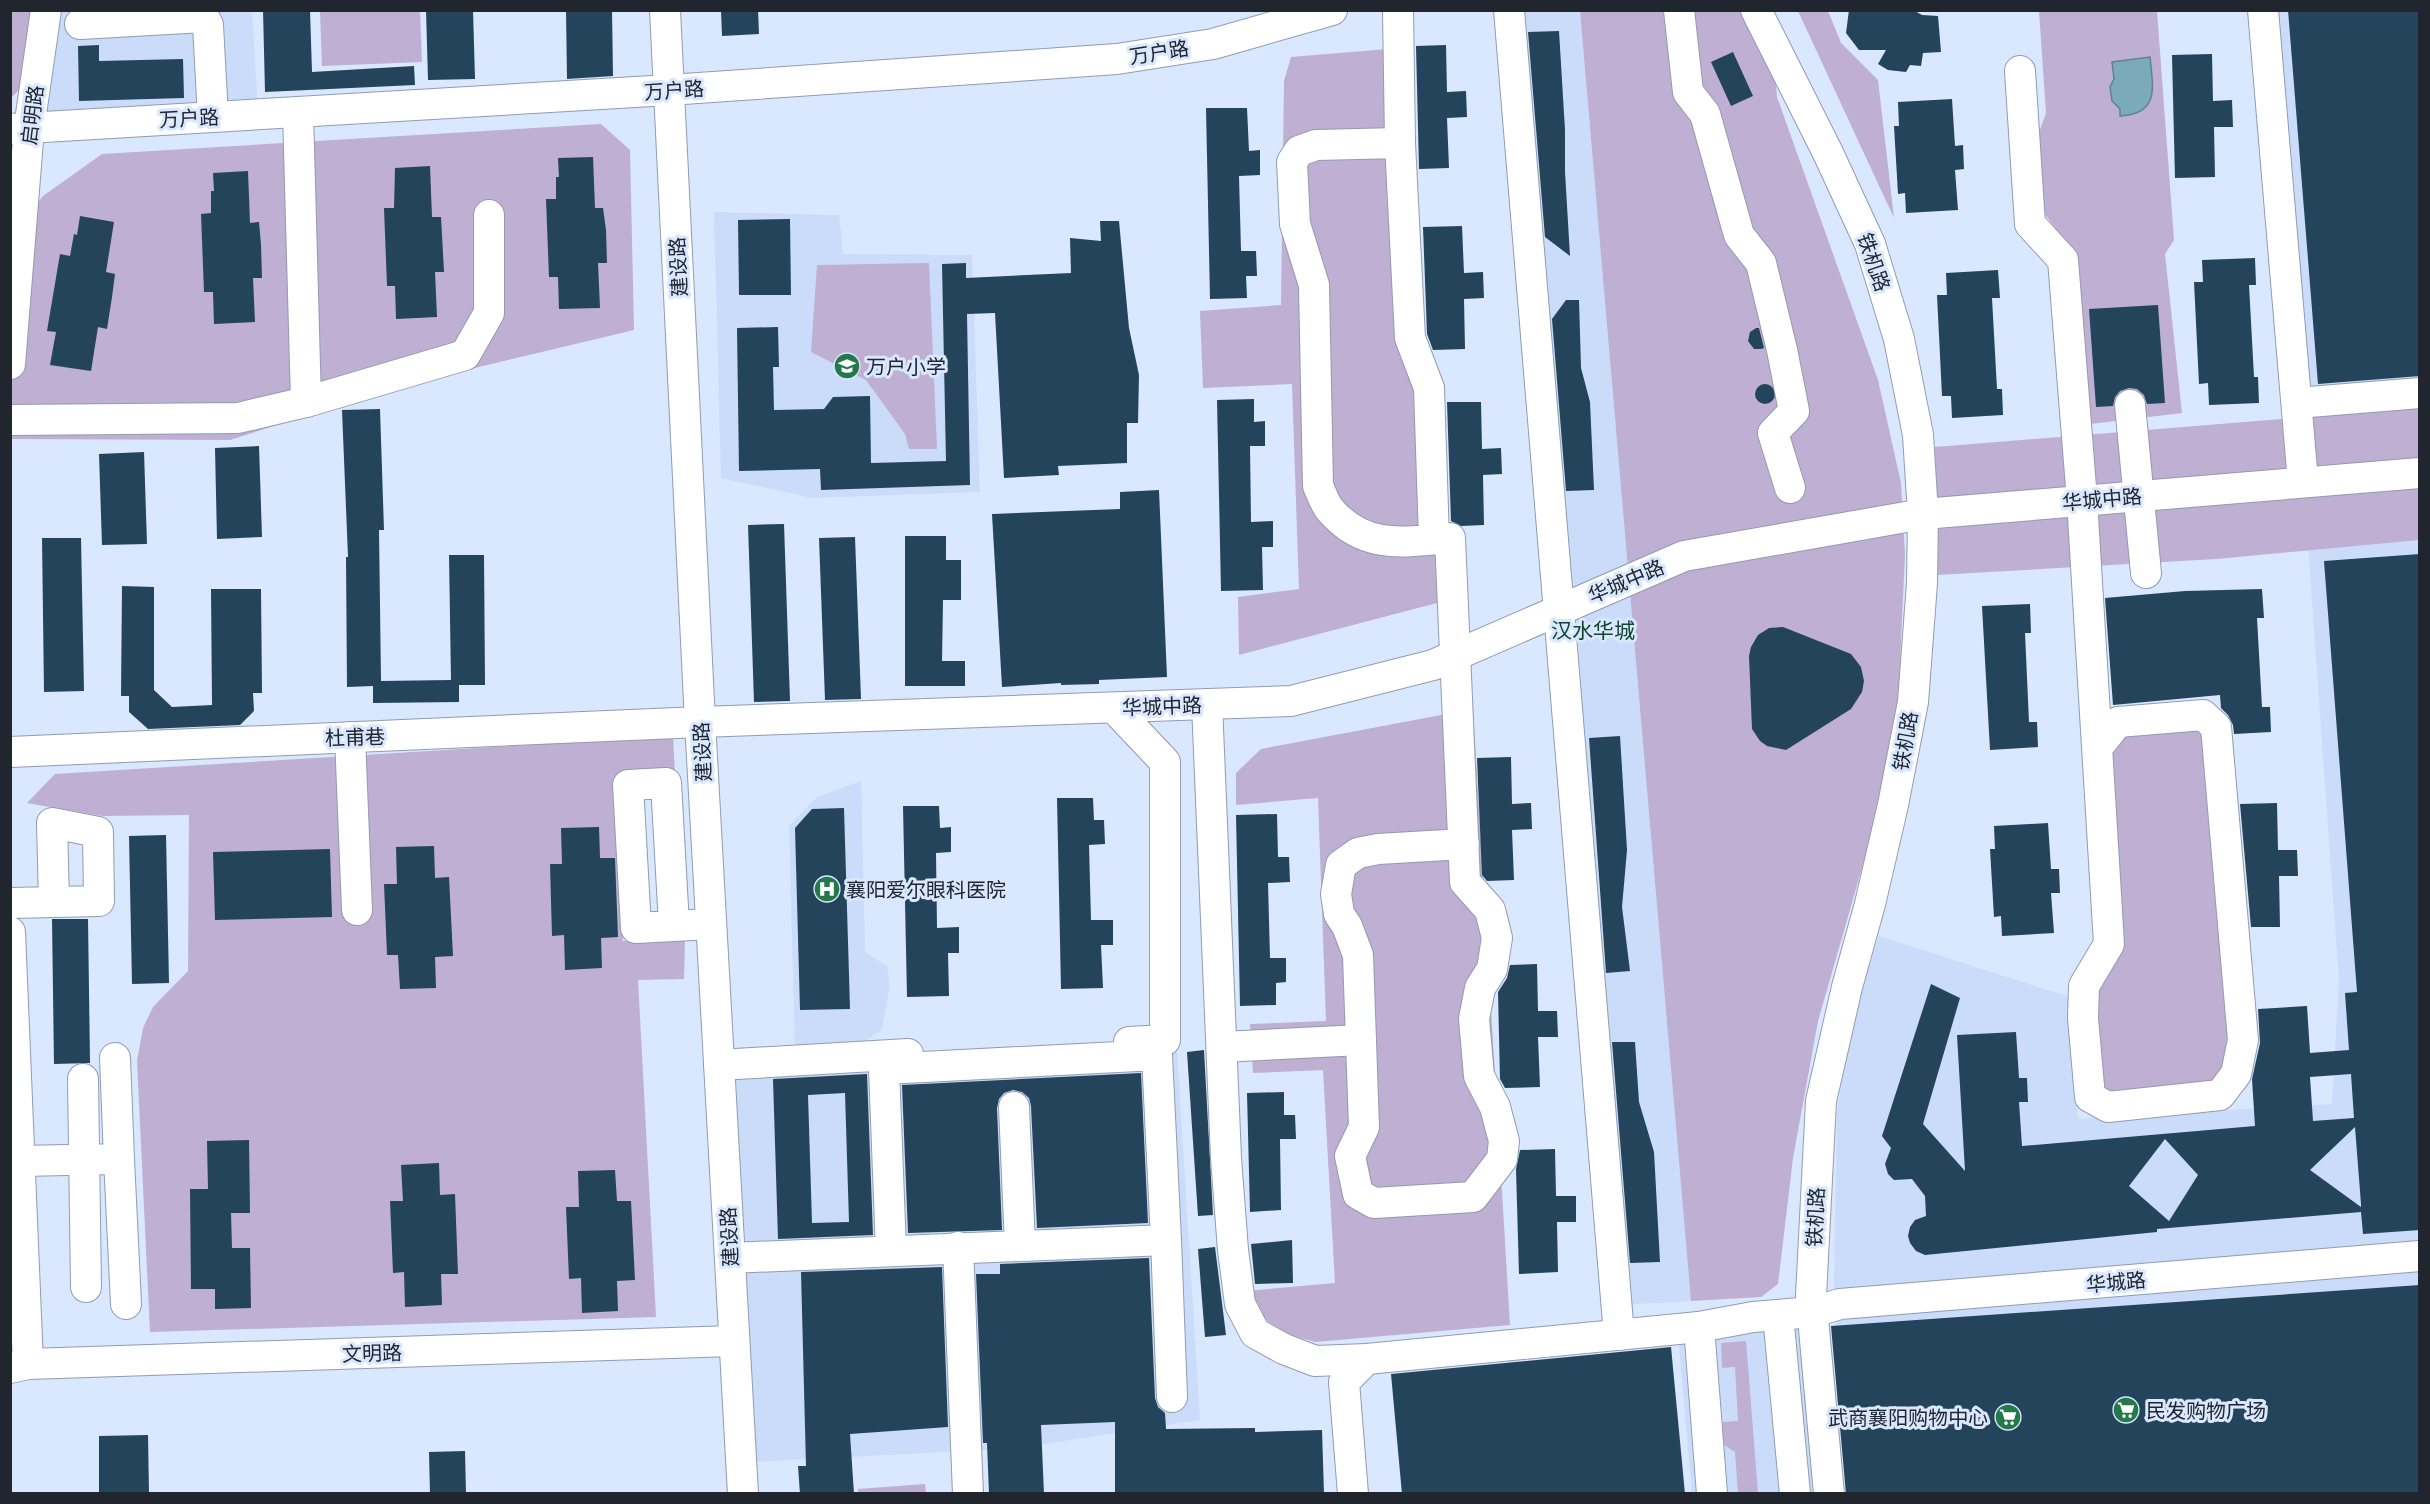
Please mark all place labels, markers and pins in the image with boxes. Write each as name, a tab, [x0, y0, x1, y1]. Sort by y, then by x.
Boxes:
school or university icon: 万户小学	[832, 351, 862, 381]
place label: 万户小学	[866, 353, 946, 380]
hospital icon: 襄阳爱尔眼科医院	[812, 874, 842, 904]
place label: 襄阳爱尔眼科医院	[846, 876, 1006, 903]
supermarket icon: 民发购物广场	[2111, 1395, 2141, 1425]
place label: 民发购物广场	[2146, 1397, 2266, 1424]
supermarket icon: 武商襄阳购物中心	[1993, 1402, 2023, 1432]
place label: 武商襄阳购物中心	[1828, 1404, 1988, 1431]

